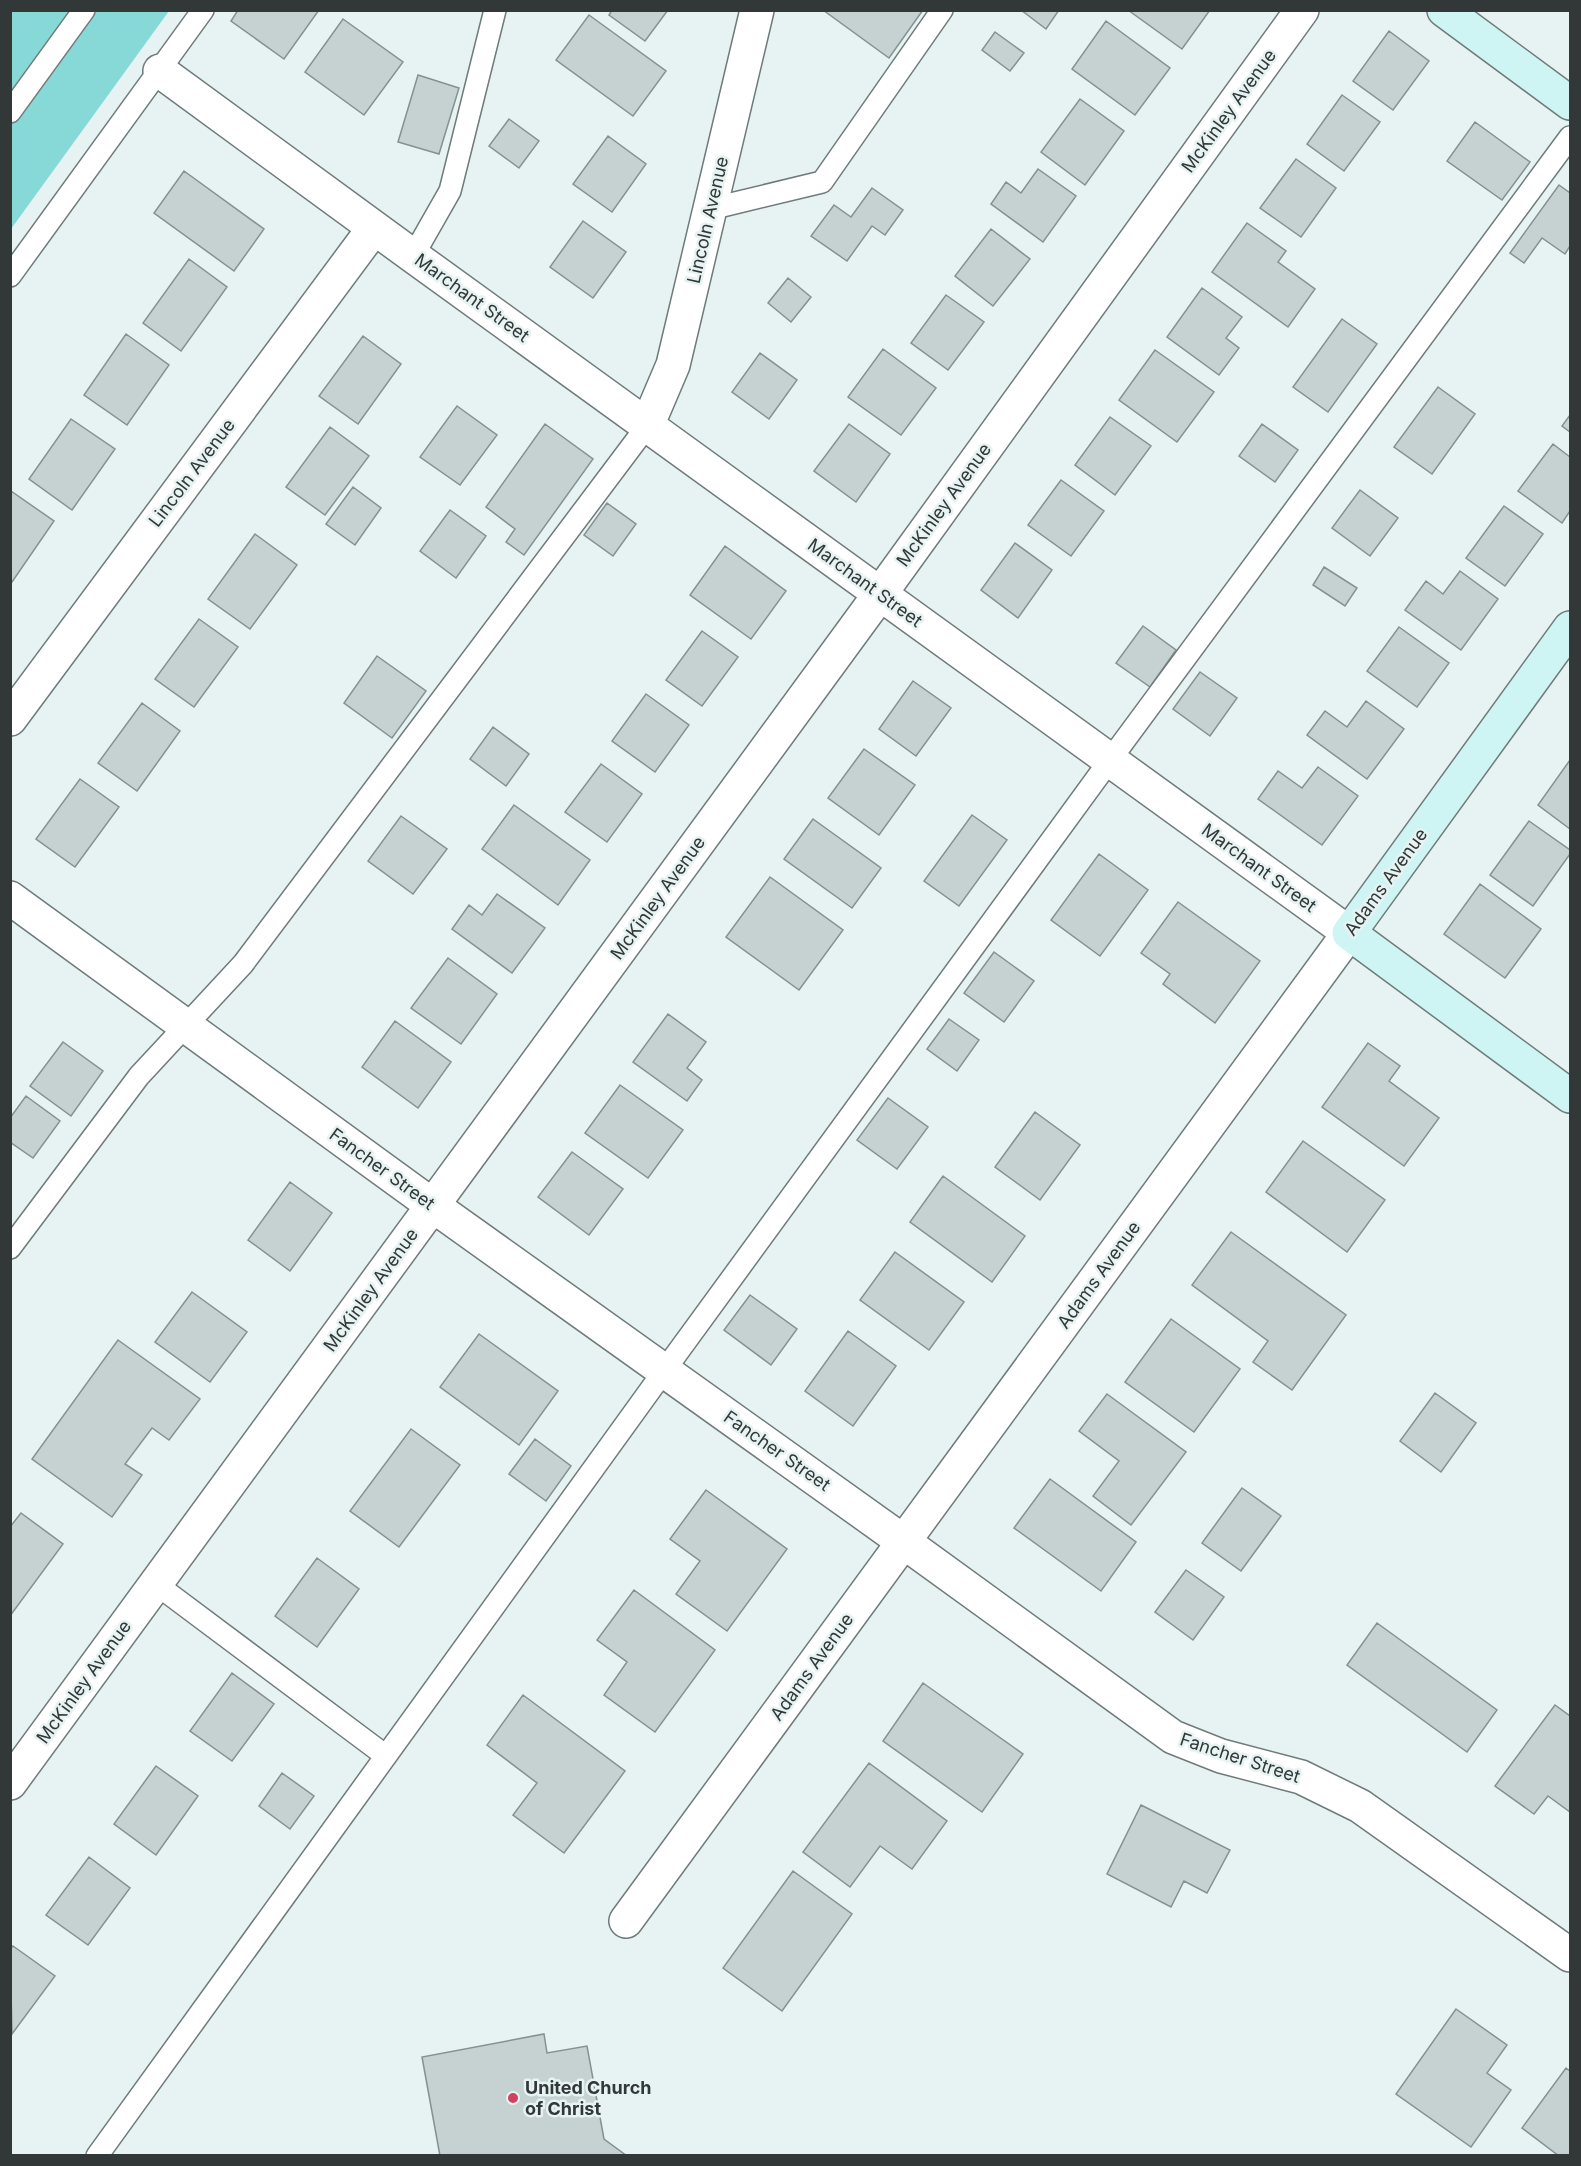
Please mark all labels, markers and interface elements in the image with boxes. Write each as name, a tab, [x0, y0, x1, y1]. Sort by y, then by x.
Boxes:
street label: McKinley Avenue	[1177, 45, 1280, 176]
street label: Lincoln Avenue	[683, 154, 732, 285]
street label: Marchant Street	[411, 249, 534, 346]
street label: Lincoln Avenue	[144, 415, 239, 531]
street label: McKinley Avenue	[892, 439, 995, 570]
street label: Marchant Street	[804, 534, 927, 631]
street label: Marchant Street	[1198, 819, 1321, 916]
street label: Adams Avenue	[1340, 824, 1431, 939]
street label: McKinley Avenue	[606, 832, 709, 963]
street label: Fancher Street	[326, 1123, 439, 1214]
street label: Adams Avenue	[1053, 1217, 1144, 1332]
street label: McKinley Avenue	[319, 1224, 422, 1355]
street label: Fancher Street	[720, 1406, 835, 1495]
street label: Adams Avenue	[766, 1609, 857, 1724]
street label: McKinley Avenue	[32, 1616, 135, 1747]
street label: Fancher Street	[1177, 1728, 1303, 1787]
place label: United Church of Christ	[525, 2077, 651, 2119]
marker: United Church of Christ	[506, 2091, 520, 2105]

